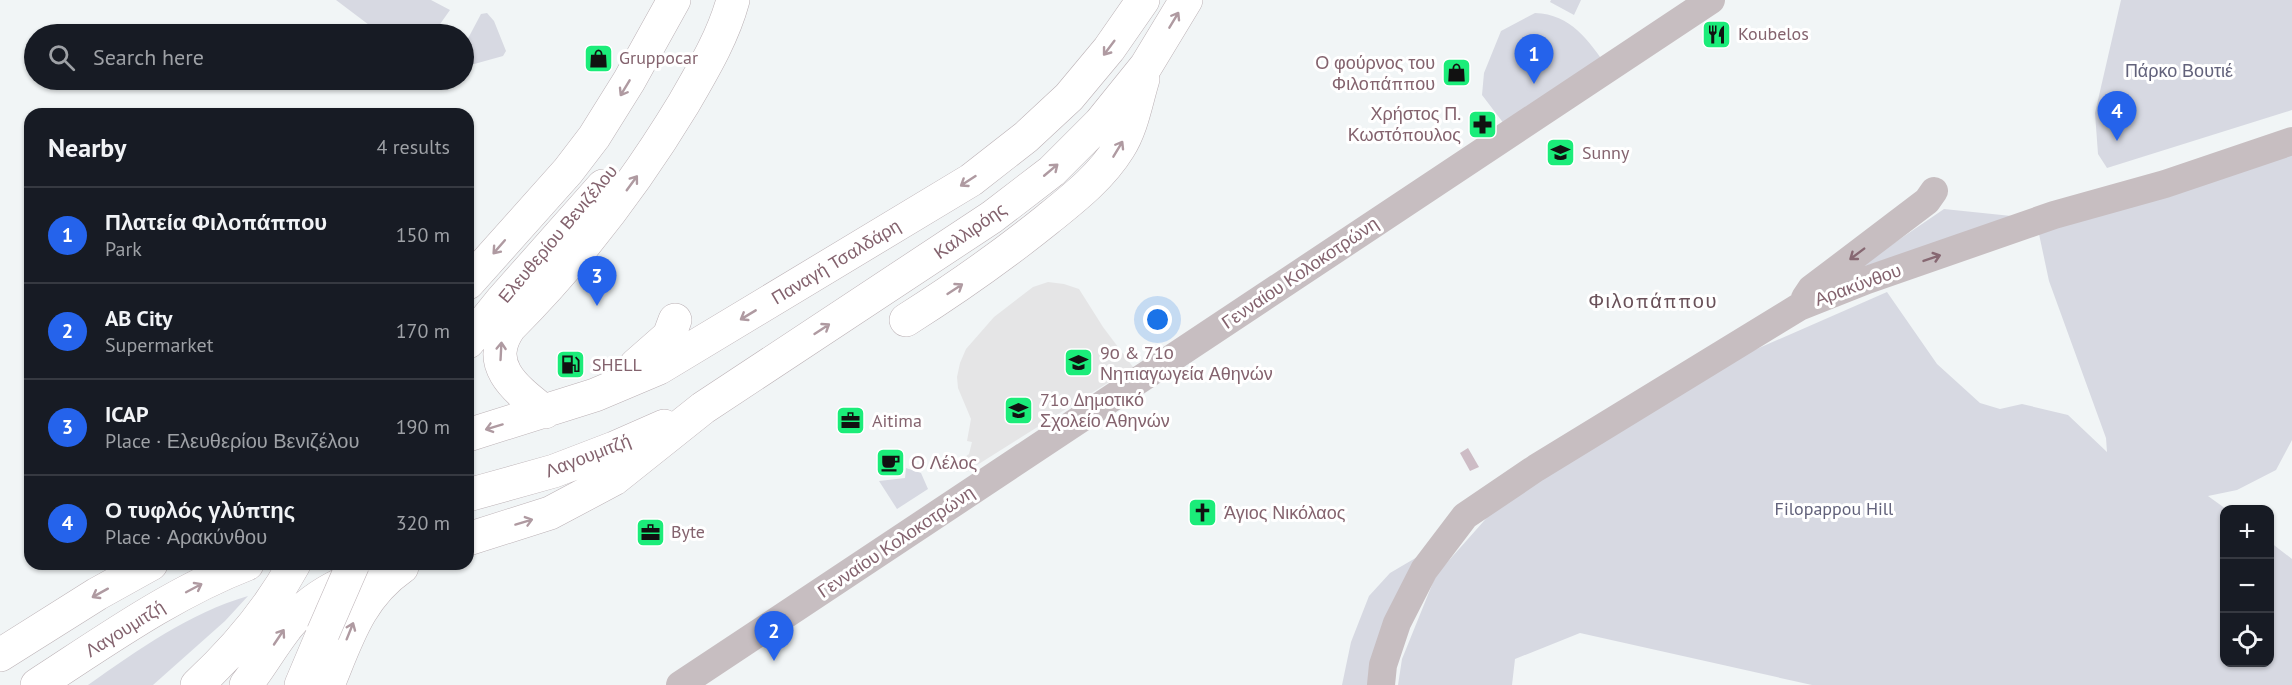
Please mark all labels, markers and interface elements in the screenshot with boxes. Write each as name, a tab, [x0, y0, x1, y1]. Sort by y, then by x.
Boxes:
one-way arrow	[1169, 12, 1181, 29]
restaurant icon: Koubelos	[1701, 18, 1733, 50]
place label: Koubelos	[1738, 22, 1809, 45]
search box	[24, 24, 474, 90]
pin: 1	[1514, 34, 1553, 84]
one-way arrow	[1103, 40, 1116, 56]
icon: search	[45, 41, 78, 74]
shop icon: Gruppocar	[582, 42, 614, 74]
text: Search here	[93, 43, 204, 71]
place label: Gruppocar	[619, 46, 698, 69]
place label: Ο φούρνος του Φιλοπάππου	[1315, 51, 1435, 95]
shop icon: Ο φούρνος του Φιλοπάππου	[1440, 57, 1472, 89]
park label: Πάρκο Βουτιέ	[2125, 59, 2233, 82]
one-way arrow	[618, 79, 630, 96]
pin: 4	[2098, 92, 2136, 141]
place label: Χρήστος Π. Κωστόπουλος	[1348, 102, 1461, 146]
pharmacy icon: Χρήστος Π. Κωστόπουλος	[1466, 108, 1498, 140]
text: Nearby	[48, 131, 126, 164]
text: 4 results	[377, 134, 450, 160]
school or university icon: Sunny	[1545, 137, 1577, 169]
one-way arrow	[1112, 141, 1124, 158]
place label: Sunny	[1582, 141, 1630, 164]
street label: Ελευθερίου Βενιζέλου	[493, 160, 622, 307]
one-way arrow	[1043, 164, 1059, 177]
one-way arrow	[626, 175, 638, 191]
one-way arrow	[960, 175, 977, 187]
street label: Καλλιρόης	[929, 197, 1011, 264]
text: Πλατεία Φιλοπάππου	[105, 208, 327, 236]
street label: Γενναίου Κολοκοτρώνη	[1217, 212, 1382, 334]
street label: Παναγή Τσαλδάρη	[767, 214, 904, 309]
text: 1	[62, 222, 73, 248]
text: 150 m	[396, 222, 450, 248]
text: Park	[105, 236, 142, 262]
one-way arrow	[492, 239, 506, 254]
one-way arrow	[1849, 248, 1865, 260]
one-way arrow	[1922, 251, 1941, 262]
pin: 3	[578, 256, 616, 306]
street label: Αρακύνθου	[1811, 258, 1904, 311]
one-way arrow	[946, 282, 963, 294]
district label: Φιλοπάππου	[1588, 288, 1718, 314]
text: AB City	[105, 304, 173, 332]
your location	[1143, 305, 1172, 334]
one-way arrow	[739, 308, 756, 321]
text: 2	[62, 318, 73, 344]
text: 170 m	[396, 318, 450, 344]
one-way arrow	[814, 323, 831, 336]
text: Supermarket	[105, 332, 213, 358]
place label: 9ο & 71ο Νηπιαγωγεία Αθηνών	[1100, 341, 1273, 385]
one-way arrow	[495, 342, 506, 361]
school or university icon: 9ο & 71ο Νηπιαγωγεία Αθηνών	[1063, 347, 1095, 379]
fuel station icon: SHELL	[555, 349, 587, 381]
place label: SHELL	[592, 353, 642, 376]
place label: 71o Δημοτικό Σχολείο Αθηνών	[1040, 388, 1170, 432]
school or university icon: 71o Δημοτικό Σχολείο Αθηνών	[1003, 394, 1035, 426]
text: ICAP	[105, 400, 149, 428]
office icon: Aitima	[835, 405, 867, 437]
place label: Aitima	[872, 409, 922, 432]
text: 3	[62, 414, 73, 440]
text: 190 m	[396, 414, 450, 440]
one-way arrow	[485, 422, 504, 433]
text: Place · Ελευθερίου Βενιζέλου	[105, 428, 359, 454]
street label: Λαγουμιτζή	[542, 429, 634, 482]
cafe icon: Ο Λέλος	[874, 447, 906, 479]
place label: Ο Λέλος	[911, 451, 978, 474]
street label: Γενναίου Κολοκοτρώνη	[813, 481, 978, 603]
text: Ο τυφλός γλύπτης	[105, 496, 295, 524]
church icon: Άγιος Νικόλαος	[1187, 497, 1219, 529]
park label: Filopappou Hill	[1775, 497, 1894, 520]
place label: Άγιος Νικόλαος	[1224, 501, 1346, 524]
map controls	[2220, 505, 2274, 667]
button: +	[2220, 505, 2274, 559]
text: 4	[62, 510, 73, 536]
text: 320 m	[396, 510, 450, 536]
one-way arrow	[514, 515, 533, 526]
office icon: Byte	[634, 516, 666, 548]
place label: Byte	[671, 520, 705, 543]
text: Place · Αρακύνθου	[105, 524, 267, 550]
button: −	[2220, 559, 2274, 613]
one-way arrow	[185, 582, 202, 594]
one-way arrow	[92, 587, 109, 599]
street label: Λαγουμιτζή	[81, 595, 169, 662]
pin: 2	[754, 612, 794, 661]
button: locate	[2220, 613, 2274, 667]
one-way arrow	[345, 622, 356, 641]
one-way arrow	[273, 629, 285, 646]

